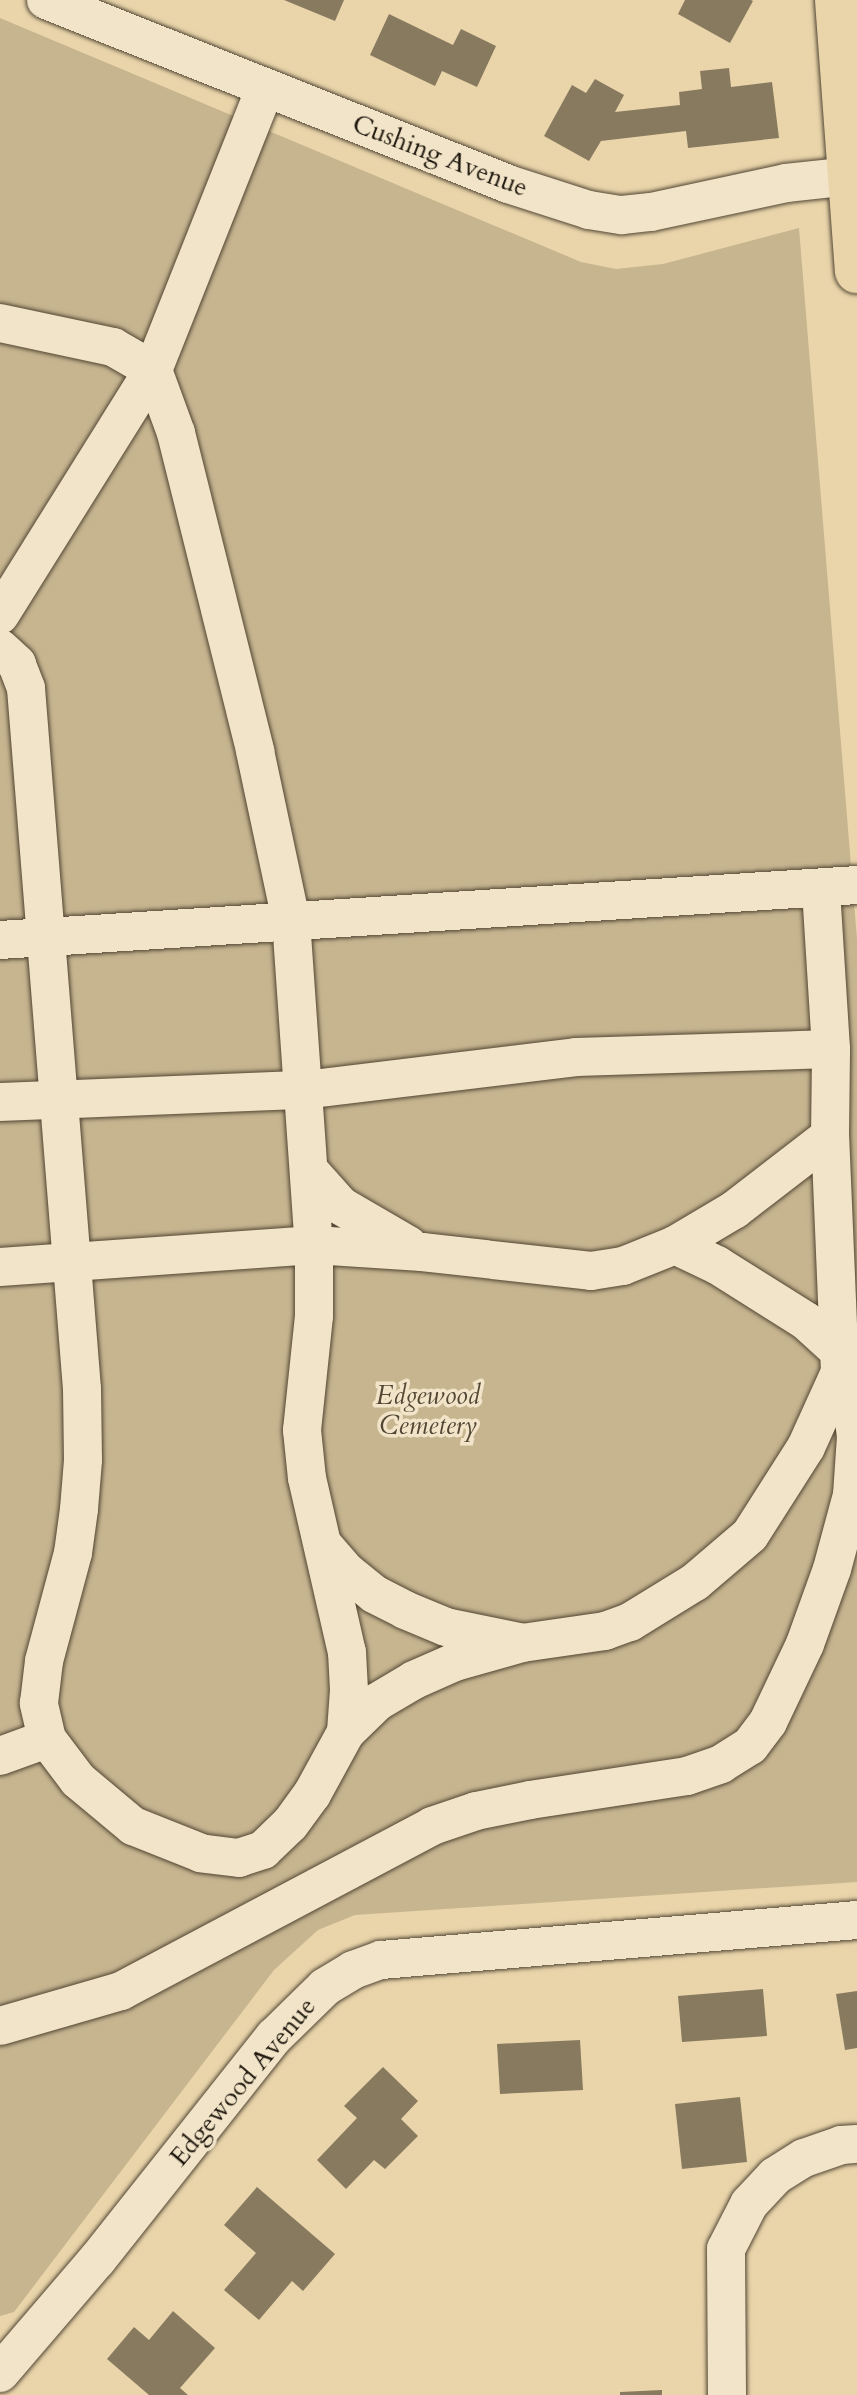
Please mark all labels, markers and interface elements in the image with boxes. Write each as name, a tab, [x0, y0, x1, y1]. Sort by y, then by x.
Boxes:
street label: Cushing Avenue	[348, 108, 532, 204]
park label: Edgewood Cemetery	[376, 1380, 480, 1442]
street label: Edgewood Avenue	[163, 1991, 323, 2173]

